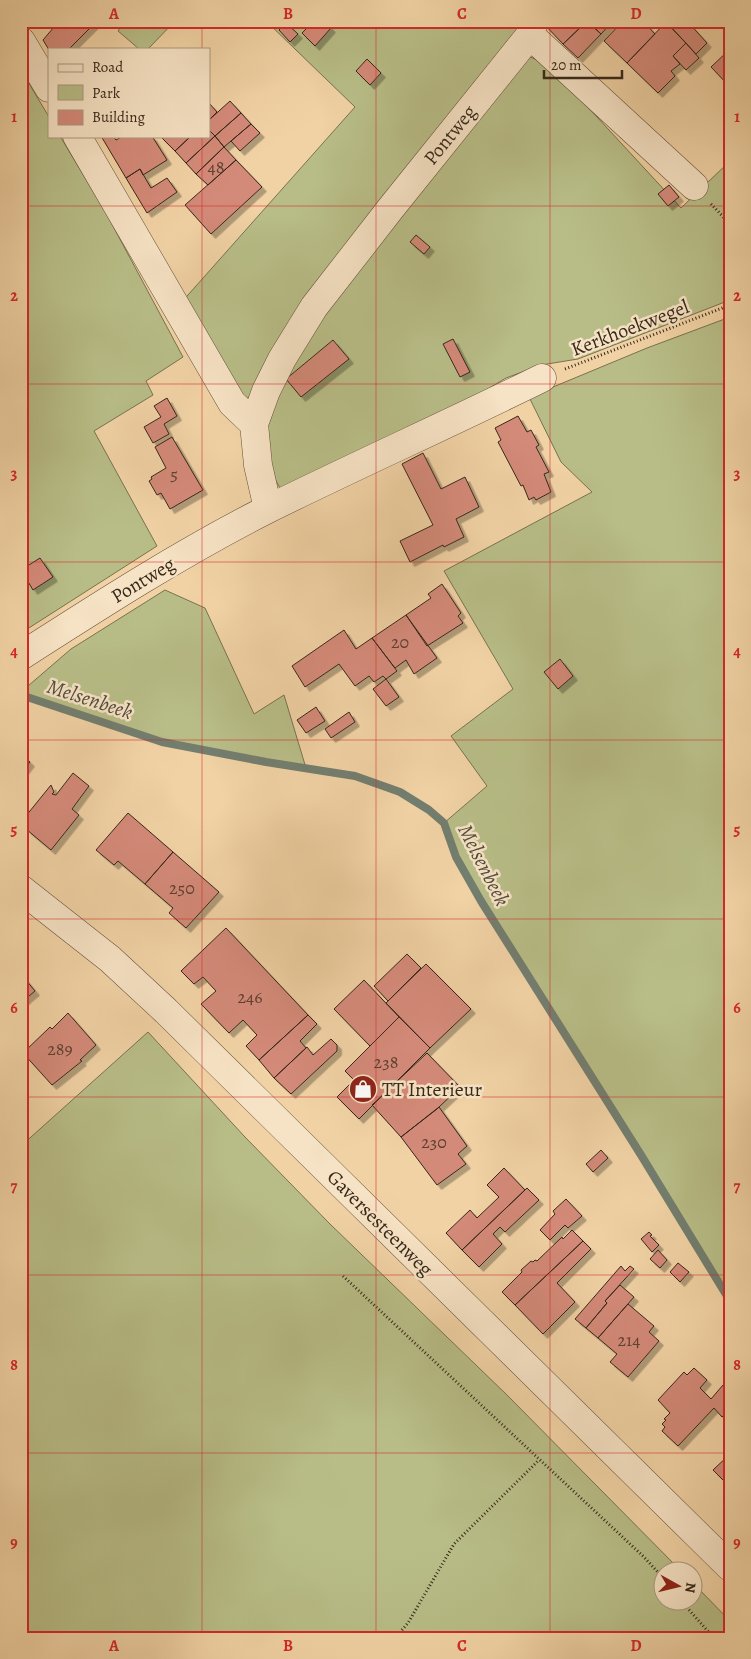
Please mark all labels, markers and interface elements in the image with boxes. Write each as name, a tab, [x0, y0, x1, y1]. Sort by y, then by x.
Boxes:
text: A	[108, 3, 120, 25]
text: B	[283, 3, 293, 25]
text: C	[457, 3, 467, 25]
text: D	[630, 3, 642, 25]
legend	[48, 48, 210, 138]
scale bar	[544, 48, 621, 80]
text: 20 m	[551, 55, 582, 75]
text: Road	[92, 57, 124, 77]
text: Park	[92, 83, 121, 103]
street label: Pontweg	[417, 99, 483, 171]
text: 1	[11, 106, 17, 128]
text: 1	[734, 106, 740, 128]
text: Building	[92, 107, 145, 127]
house number: 48	[208, 155, 224, 179]
text: 2	[10, 285, 18, 307]
text: 2	[733, 285, 741, 307]
street label: Kerkhoekwegel	[567, 293, 693, 363]
house number: 5	[170, 462, 178, 486]
text: 3	[11, 463, 18, 485]
text: 3	[734, 463, 741, 485]
street label: Pontweg	[106, 550, 180, 610]
house number: 20	[391, 630, 409, 654]
text: 4	[10, 641, 18, 663]
text: 4	[733, 641, 741, 663]
water label: Melsenbeek	[44, 672, 136, 726]
text: 5	[11, 819, 18, 841]
water label: Melsenbeek	[451, 819, 517, 911]
text: 5	[734, 819, 741, 841]
house number: 250	[169, 876, 195, 900]
house number: 246	[237, 985, 263, 1009]
text: 6	[10, 997, 18, 1019]
text: 6	[733, 997, 741, 1019]
house number: 289	[47, 1037, 73, 1061]
house number: 238	[374, 1050, 398, 1074]
shop icon: TT Interieur	[348, 1074, 378, 1104]
place label: TT Interieur	[382, 1076, 483, 1103]
house number: 230	[421, 1130, 447, 1154]
street label: Gaversesteenweg	[321, 1164, 439, 1282]
text: 7	[11, 1176, 18, 1198]
text: 7	[734, 1176, 741, 1198]
house number: 214	[618, 1328, 640, 1352]
text: 8	[10, 1354, 18, 1376]
text: 8	[733, 1354, 741, 1376]
text: 9	[10, 1532, 18, 1554]
text: 9	[733, 1532, 741, 1554]
north arrow	[654, 1562, 704, 1612]
text: N	[680, 1581, 700, 1594]
text: A	[108, 1635, 120, 1657]
text: B	[283, 1635, 293, 1657]
text: C	[457, 1635, 467, 1657]
text: D	[630, 1635, 642, 1657]

